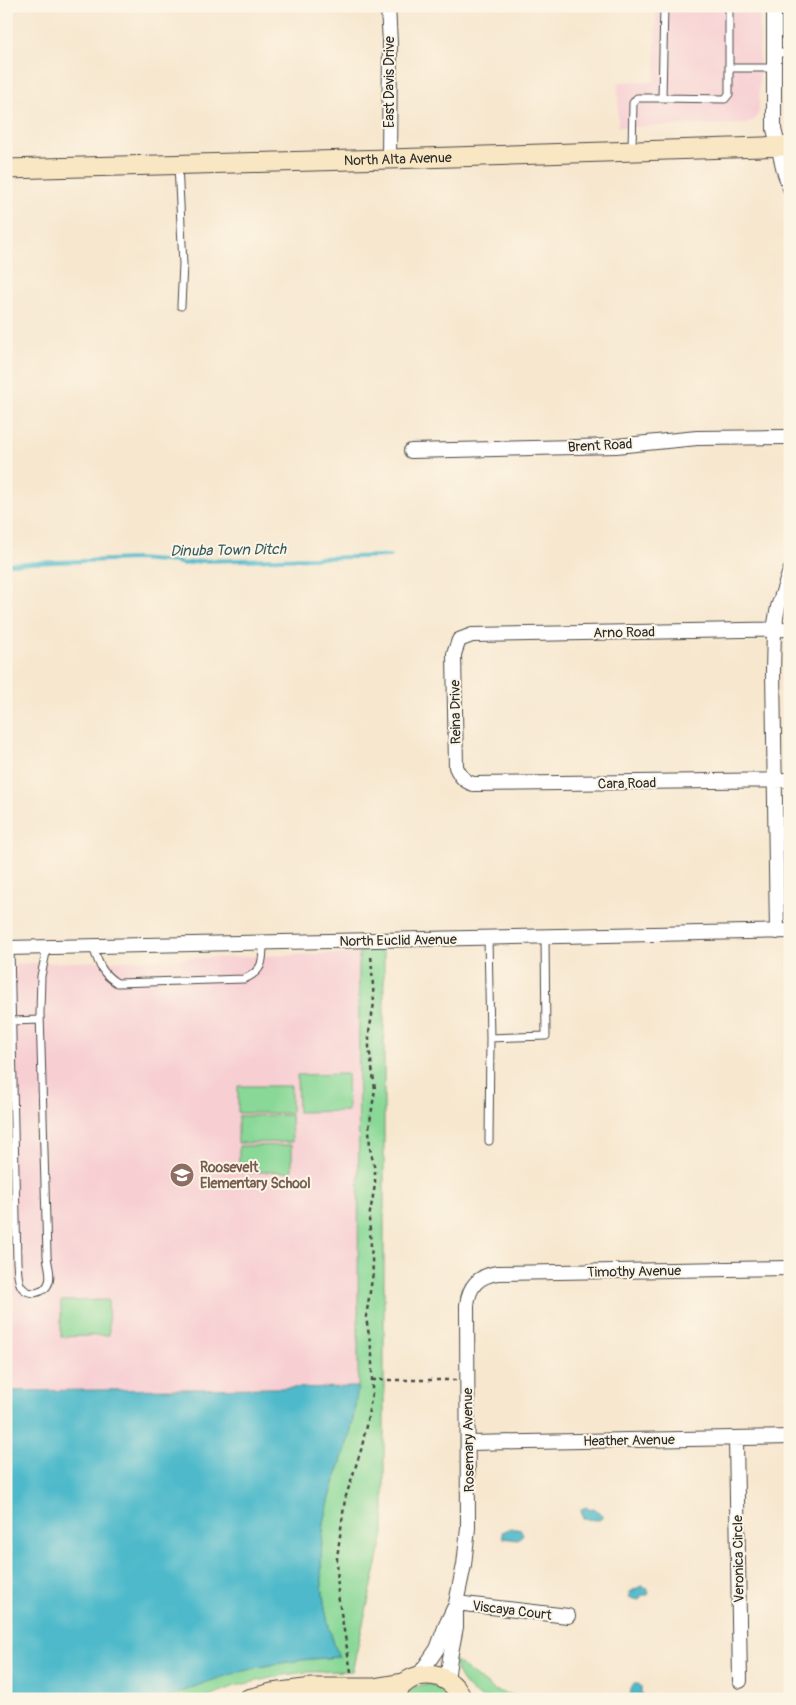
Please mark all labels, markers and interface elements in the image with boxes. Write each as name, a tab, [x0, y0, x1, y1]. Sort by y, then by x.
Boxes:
street label: East Davis Drive	[381, 36, 398, 128]
street label: North Alta Avenue	[344, 149, 452, 169]
street label: Brent Road	[567, 435, 633, 456]
water label: Dinuba Town Ditch	[170, 540, 287, 561]
street label: Arno Road	[593, 623, 655, 642]
street label: Reina Drive	[446, 679, 465, 745]
street label: Cara Road	[598, 774, 657, 793]
street label: North Euclid Avenue	[339, 931, 457, 950]
place label: Roosevelt Elementary School	[200, 1159, 311, 1192]
school or university icon: Roosevelt Elementary School	[169, 1162, 195, 1188]
street label: Timothy Avenue	[587, 1262, 681, 1281]
street label: Rosemary Avenue	[459, 1387, 478, 1492]
street label: Heather Avenue	[583, 1431, 675, 1450]
street label: Veronica Circle	[729, 1515, 748, 1603]
street label: Viscaya Court	[471, 1597, 553, 1624]

